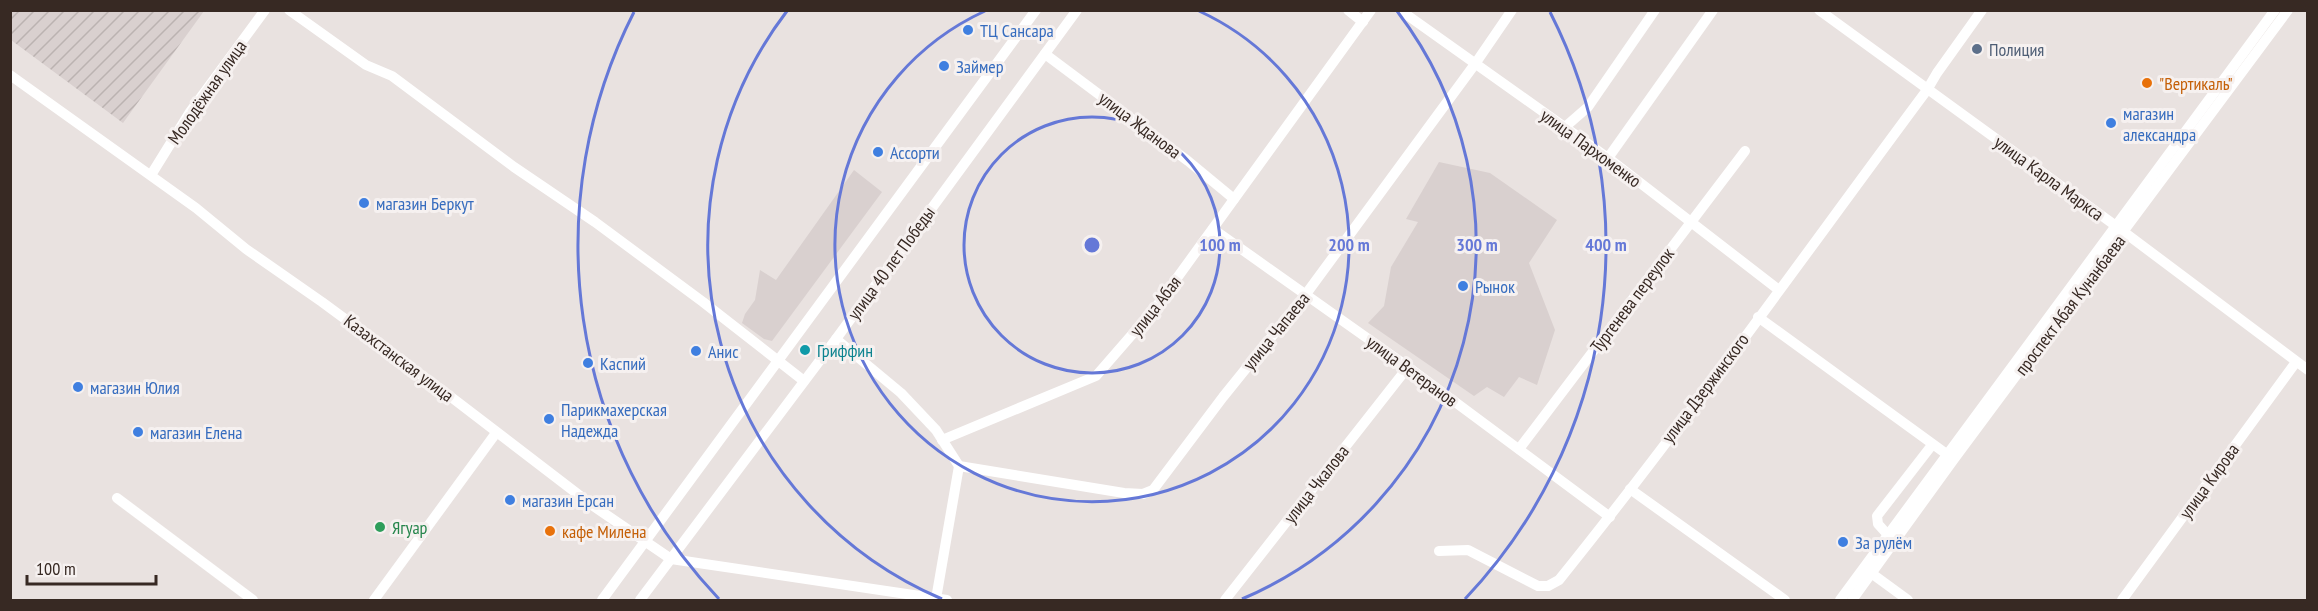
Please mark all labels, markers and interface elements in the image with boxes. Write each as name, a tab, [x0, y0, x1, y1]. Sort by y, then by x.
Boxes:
place label: ТЦ Сансара	[980, 19, 1054, 42]
marker: ТЦ Сансара	[961, 23, 975, 37]
street label: Молодёжная улица	[163, 35, 251, 149]
place label: Полиция	[1989, 38, 2044, 61]
marker: Полиция	[1970, 42, 1984, 56]
place label: Займер	[956, 55, 1004, 78]
marker: Займер	[937, 59, 951, 73]
place label: "Вертикаль"	[2159, 72, 2233, 95]
marker: "Вертикаль"	[2140, 76, 2154, 90]
street label: улица Жданова	[1094, 86, 1186, 164]
place label: магазин александра	[2123, 102, 2196, 146]
street label: улица Пархоменко	[1536, 104, 1646, 192]
marker: магазин александра	[2104, 116, 2118, 130]
street label: улица Карла Маркса	[1990, 131, 2108, 225]
place label: Ассорти	[890, 141, 940, 164]
marker: Ассорти	[871, 145, 885, 159]
place label: магазин Беркут	[376, 192, 474, 215]
marker: магазин Беркут	[357, 196, 371, 210]
street label: улица 40 лет Победы	[842, 202, 940, 324]
street label: проспект Абая Кунанбаева	[2010, 230, 2130, 380]
text: 100 m	[1199, 233, 1241, 256]
text: 200 m	[1328, 233, 1370, 256]
text: 300 m	[1456, 233, 1498, 256]
text: 400 m	[1585, 233, 1627, 256]
centre of rings	[1082, 235, 1102, 255]
street label: Тургенева переулок	[1585, 243, 1679, 357]
street label: улица Абая	[1124, 271, 1186, 341]
place label: Рынок	[1475, 275, 1515, 298]
marker: Рынок	[1456, 279, 1470, 293]
street label: улица Чапаева	[1238, 287, 1314, 375]
street label: Казахстанская улица	[339, 309, 459, 407]
street label: улица Дзержинского	[1656, 329, 1754, 447]
street label: улица Ветеранов	[1362, 330, 1462, 412]
place label: Гриффин	[817, 339, 873, 362]
place label: Анис	[708, 340, 739, 363]
marker: Гриффин	[798, 343, 812, 357]
marker: Анис	[689, 344, 703, 358]
place label: Каспий	[600, 352, 646, 375]
marker: Каспий	[581, 356, 595, 370]
place label: магазин Юлия	[90, 376, 180, 399]
marker: магазин Юлия	[71, 380, 85, 394]
place label: Парикмахерская Надежда	[561, 398, 667, 442]
marker: Парикмахерская Надежда	[542, 412, 556, 426]
place label: магазин Елена	[150, 421, 242, 444]
marker: магазин Елена	[131, 425, 145, 439]
street label: улица Кирова	[2174, 439, 2244, 523]
street label: улица Чкалова	[1278, 440, 1354, 528]
place label: магазин Ерсан	[522, 489, 614, 512]
marker: магазин Ерсан	[503, 493, 517, 507]
place label: Ягуар	[392, 516, 428, 539]
marker: Ягуар	[373, 520, 387, 534]
place label: кафе Милена	[562, 520, 646, 543]
marker: кафе Милена	[543, 524, 557, 538]
place label: За рулём	[1855, 531, 1912, 554]
marker: За рулём	[1836, 535, 1850, 549]
scale bar	[27, 548, 156, 586]
text: 100 m	[36, 557, 76, 580]

